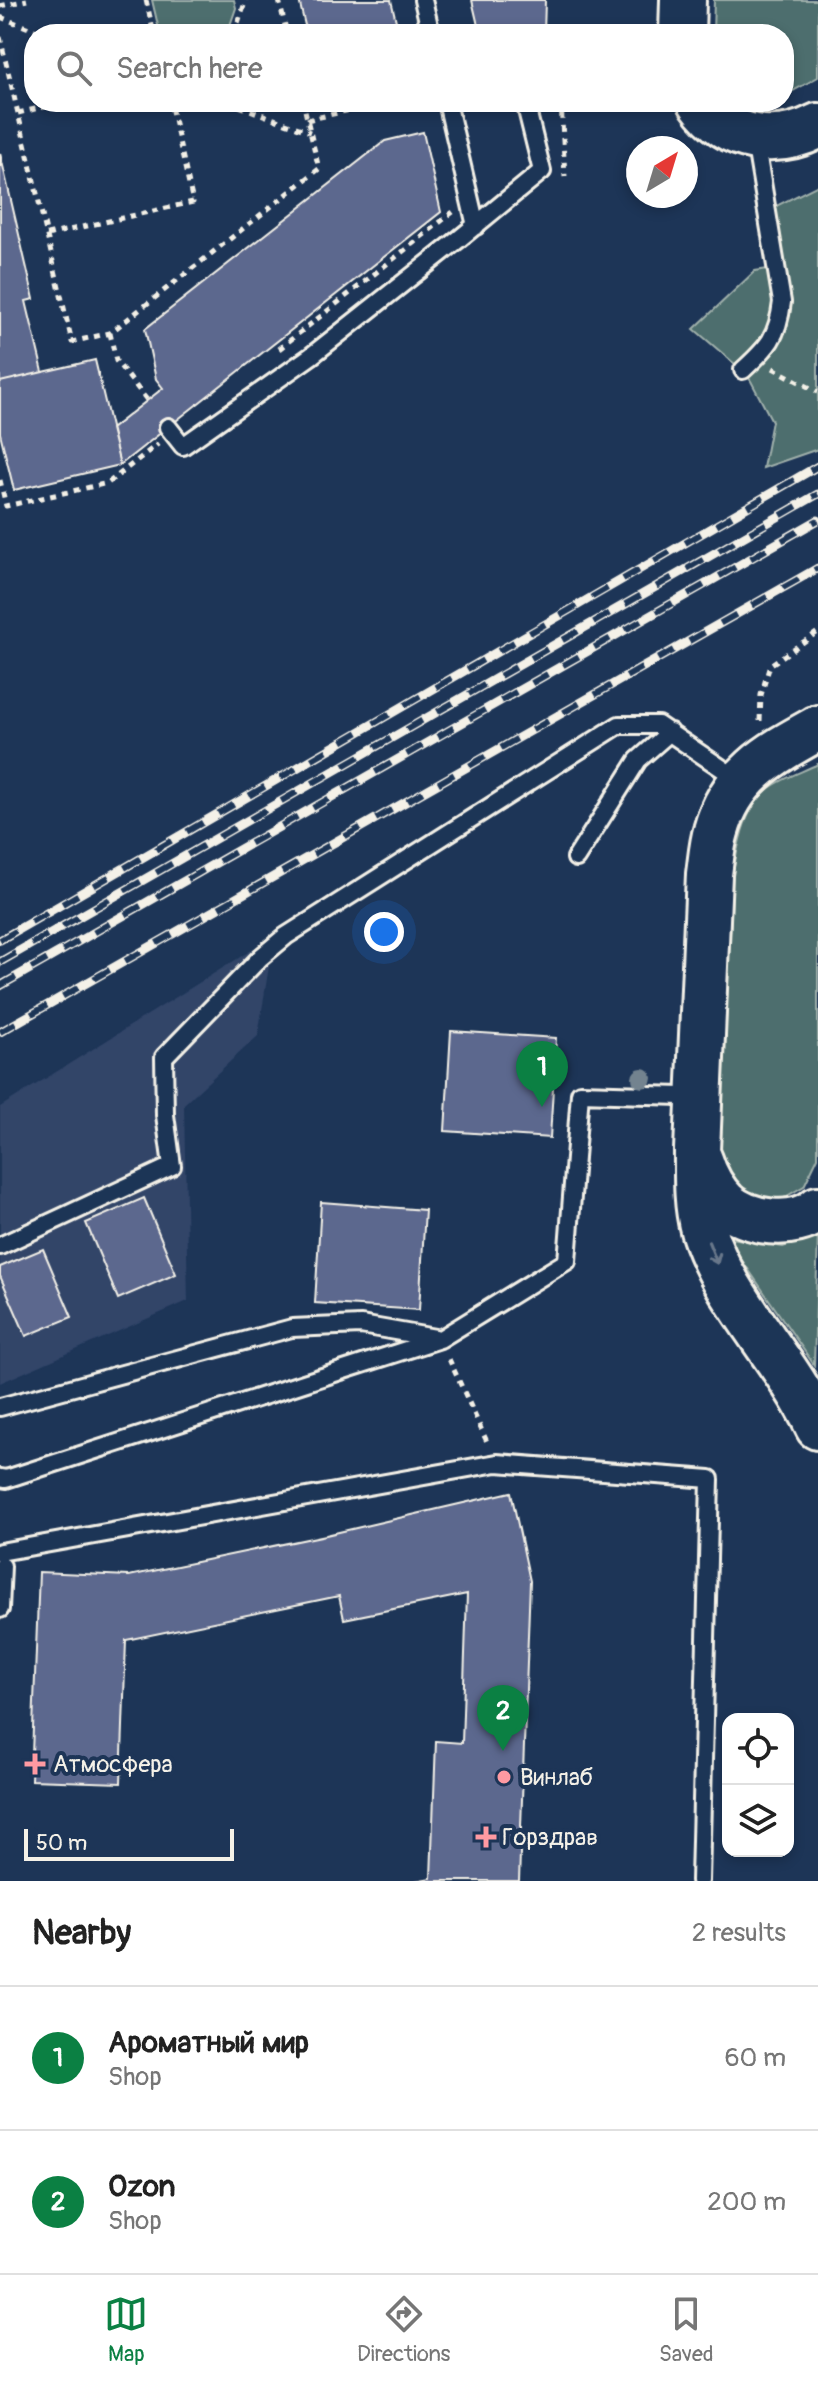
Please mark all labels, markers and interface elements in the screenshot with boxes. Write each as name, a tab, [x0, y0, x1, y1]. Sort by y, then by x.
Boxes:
search box	[24, 24, 794, 112]
icon: search	[52, 46, 96, 90]
text: Search here	[116, 50, 263, 87]
north arrow	[626, 136, 698, 208]
your location	[364, 912, 404, 952]
pin: 1	[516, 1041, 568, 1107]
one-way arrow	[707, 1240, 721, 1265]
pin: 2	[477, 1685, 529, 1751]
map controls	[722, 1713, 794, 1857]
button: locate	[722, 1713, 794, 1785]
place label: Атмосфера	[53, 1750, 173, 1779]
marker: Атмосфера	[24, 1753, 46, 1775]
place label: Винлаб	[520, 1763, 593, 1792]
marker: Винлаб	[495, 1768, 513, 1786]
button: layers	[722, 1785, 794, 1857]
place label: Горздрав	[502, 1823, 598, 1852]
scale bar	[24, 1825, 234, 1861]
marker: Горздрав	[477, 1828, 495, 1846]
text: 50 m	[36, 1829, 87, 1857]
text: Nearby	[32, 1912, 131, 1955]
text: 2 results	[692, 1917, 786, 1949]
text: Ароматный мир	[108, 2024, 309, 2061]
text: 1	[53, 2042, 63, 2074]
text: 60 m	[724, 2042, 786, 2074]
text: Shop	[108, 2061, 162, 2093]
text: Ozon	[108, 2168, 175, 2205]
text: 2	[51, 2186, 65, 2218]
text: 200 m	[707, 2186, 786, 2218]
text: Shop	[108, 2205, 162, 2237]
tab: Map	[104, 2292, 148, 2368]
tab: Directions	[357, 2292, 450, 2368]
tab: Saved	[659, 2292, 714, 2368]

